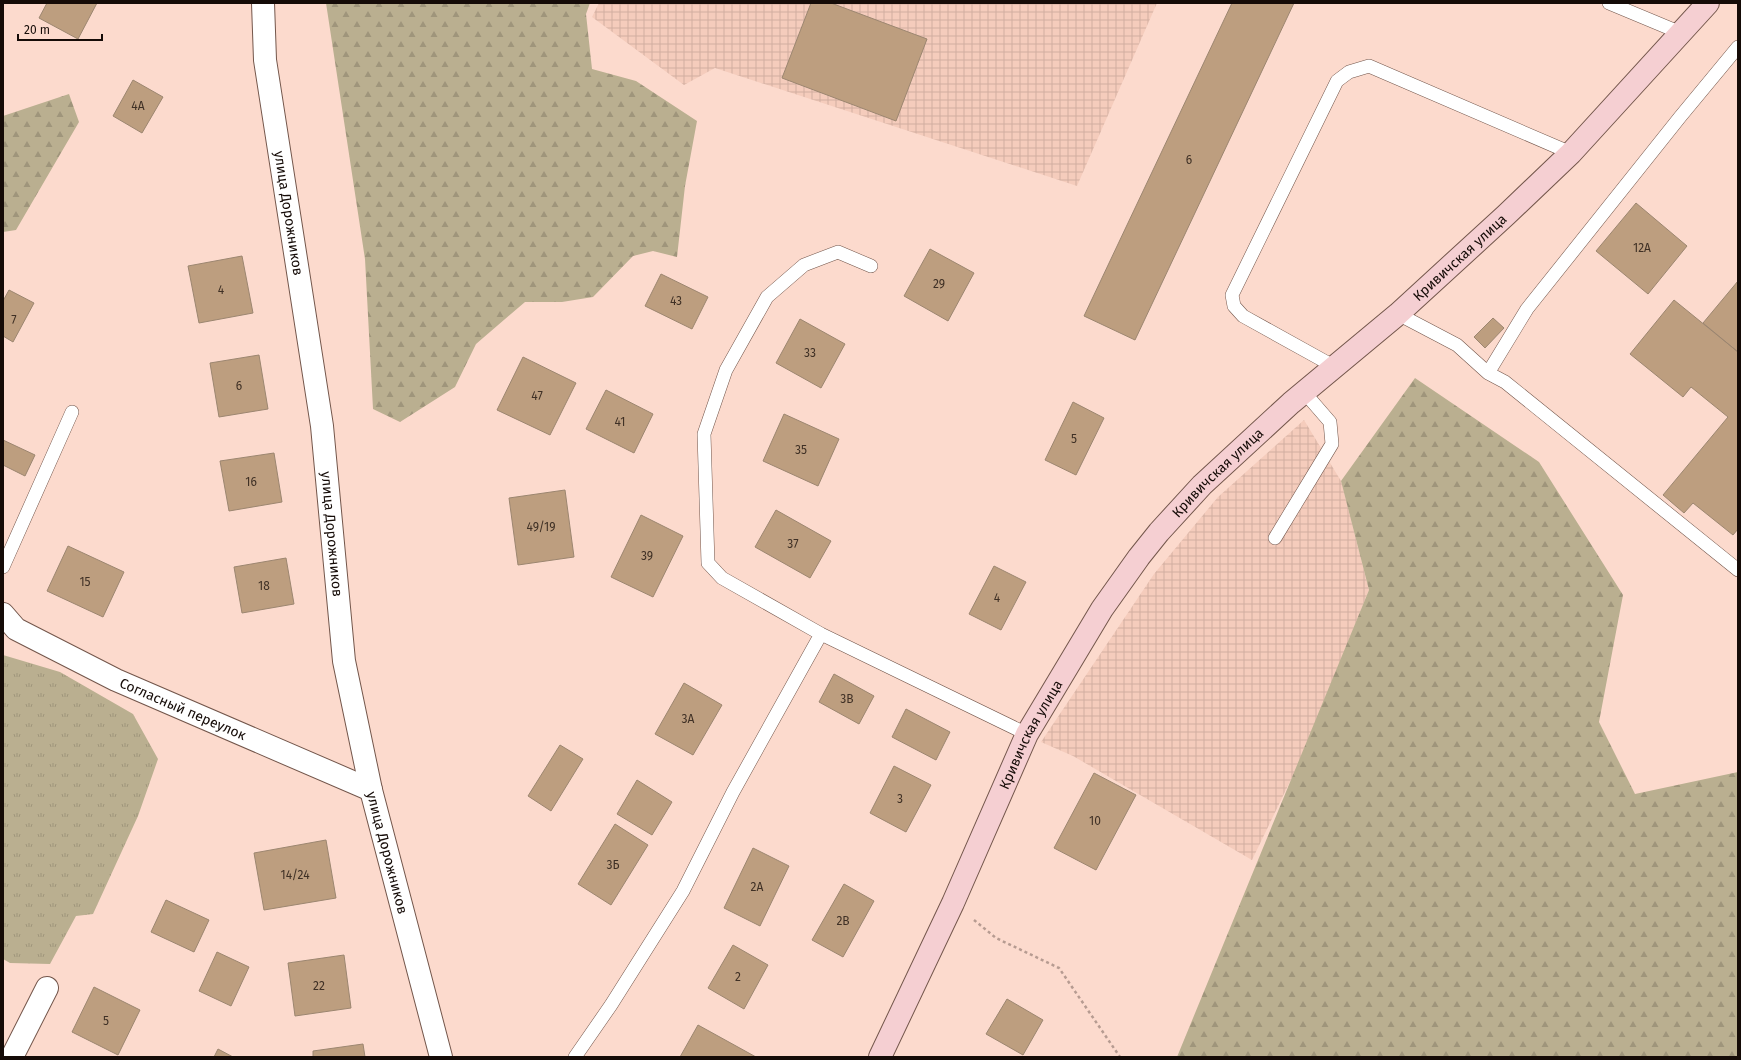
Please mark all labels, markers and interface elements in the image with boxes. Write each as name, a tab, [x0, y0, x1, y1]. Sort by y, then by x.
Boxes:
scale bar	[18, 16, 102, 42]
text: 20 m	[24, 23, 50, 37]
house number: 4А	[131, 99, 145, 113]
street label: улица Дорожников	[271, 150, 307, 277]
house number: 6	[1186, 153, 1192, 167]
street label: Кривичская улица	[1409, 210, 1510, 305]
house number: 12А	[1633, 241, 1651, 255]
house number: 29	[933, 277, 945, 291]
house number: 4	[218, 283, 225, 297]
house number: 43	[670, 294, 682, 308]
house number: 7	[11, 313, 17, 327]
house number: 33	[804, 346, 816, 360]
house number: 6	[236, 379, 242, 393]
house number: 47	[531, 389, 543, 403]
house number: 41	[615, 415, 625, 429]
street label: Кривичская улица	[1168, 424, 1267, 521]
house number: 5	[1071, 432, 1077, 446]
house number: 35	[795, 443, 807, 457]
street label: улица Дорожников	[318, 471, 346, 598]
house number: 16	[245, 475, 257, 489]
house number: 49/19	[527, 520, 555, 534]
house number: 37	[787, 537, 799, 551]
house number: 39	[641, 549, 653, 563]
house number: 15	[79, 575, 91, 589]
house number: 18	[258, 579, 270, 593]
house number: 4	[994, 591, 1001, 605]
street label: Согласный переулок	[117, 674, 250, 744]
street label: Кривичская улица	[995, 677, 1066, 792]
house number: 3В	[840, 692, 854, 706]
house number: 3А	[682, 712, 695, 726]
street label: улица Дорожников	[363, 790, 412, 916]
house number: 3	[897, 792, 903, 806]
house number: 10	[1089, 814, 1101, 828]
house number: 3Б	[607, 858, 620, 872]
house number: 14/24	[280, 868, 310, 882]
house number: 2А	[751, 880, 764, 894]
house number: 2В	[836, 914, 850, 928]
house number: 2	[735, 970, 741, 984]
house number: 22	[313, 979, 325, 993]
house number: 5	[103, 1014, 109, 1028]

